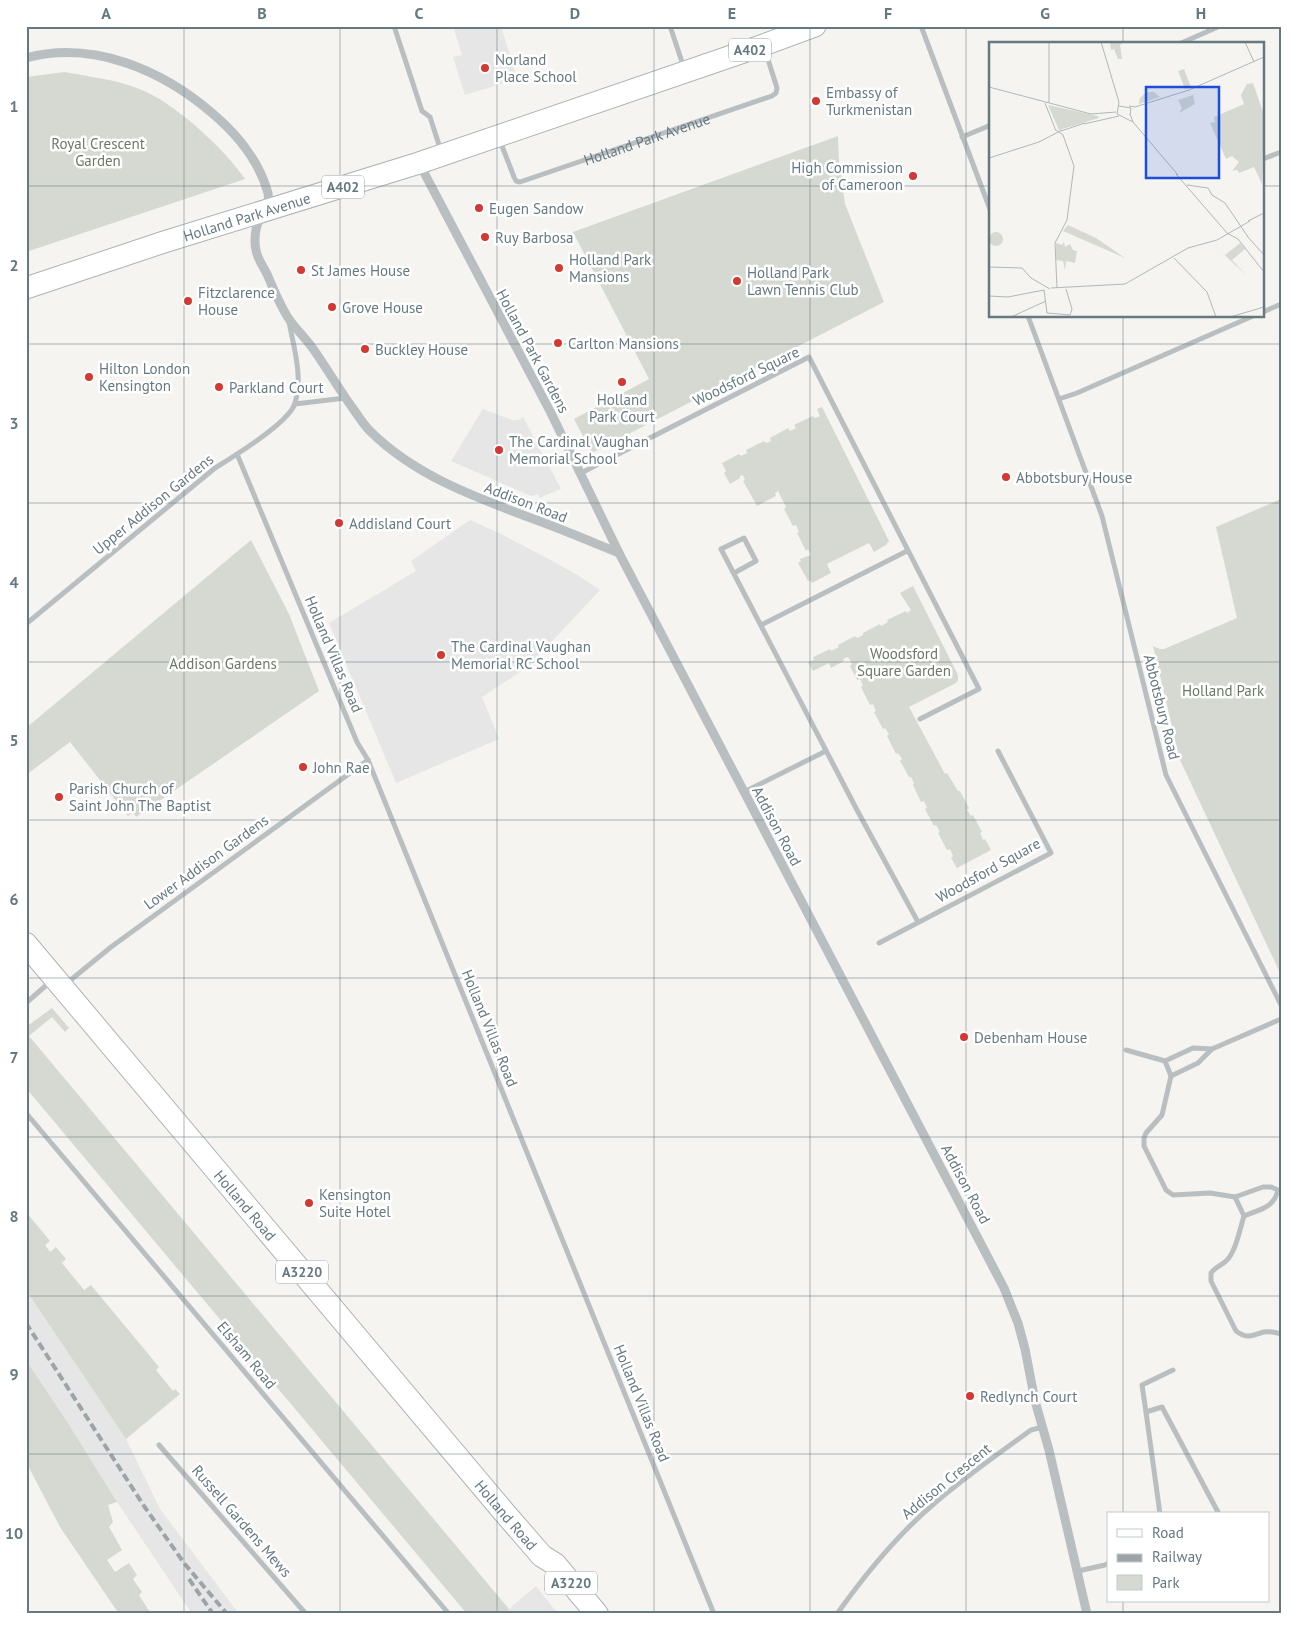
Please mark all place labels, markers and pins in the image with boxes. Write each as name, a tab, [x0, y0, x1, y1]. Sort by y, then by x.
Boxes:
place label: Norland Place School	[495, 50, 577, 86]
marker: Norland Place School	[479, 62, 491, 74]
place label: Embassy of Turkmenistan	[826, 83, 912, 119]
marker: Embassy of Turkmenistan	[810, 95, 822, 107]
place label: High Commission of Cameroon	[791, 158, 903, 194]
marker: High Commission of Cameroon	[907, 170, 919, 182]
place label: Eugen Sandow	[489, 199, 584, 218]
marker: Eugen Sandow	[473, 202, 485, 214]
place label: Ruy Barbosa	[495, 228, 574, 247]
marker: Ruy Barbosa	[479, 231, 491, 243]
place label: Holland Park Mansions	[569, 250, 652, 286]
place label: St James House	[311, 261, 410, 280]
marker: Holland Park Mansions	[553, 262, 565, 274]
place label: Holland Park Lawn Tennis Club	[747, 263, 859, 299]
marker: St James House	[295, 264, 307, 276]
marker: Holland Park Lawn Tennis Club	[731, 275, 743, 287]
place label: Fitzclarence House	[198, 283, 275, 319]
marker: Fitzclarence House	[182, 295, 194, 307]
place label: Grove House	[342, 298, 423, 317]
marker: Grove House	[326, 301, 338, 313]
place label: Carlton Mansions	[568, 334, 679, 353]
marker: Carlton Mansions	[552, 337, 564, 349]
place label: Buckley House	[375, 340, 468, 359]
marker: Buckley House	[359, 343, 371, 355]
place label: Hilton London Kensington	[99, 359, 190, 395]
marker: Hilton London Kensington	[83, 371, 95, 383]
marker: Holland Park Court	[616, 376, 628, 388]
place label: Parkland Court	[229, 378, 324, 397]
marker: Parkland Court	[213, 381, 225, 393]
place label: Holland Park Court	[589, 390, 655, 426]
place label: The Cardinal Vaughan Memorial School	[509, 432, 649, 468]
marker: The Cardinal Vaughan Memorial School	[493, 444, 505, 456]
place label: Abbotsbury House	[1016, 468, 1132, 487]
marker: Abbotsbury House	[1000, 471, 1012, 483]
place label: Addisland Court	[349, 514, 451, 533]
marker: Addisland Court	[333, 517, 345, 529]
place label: The Cardinal Vaughan Memorial RC School	[451, 637, 591, 673]
marker: The Cardinal Vaughan Memorial RC School	[435, 649, 447, 661]
place label: John Rae	[312, 758, 370, 777]
marker: John Rae	[297, 761, 309, 773]
place label: Parish Church of Saint John The Baptist	[69, 779, 211, 815]
marker: Parish Church of Saint John The Baptist	[53, 791, 65, 803]
place label: Debenham House	[974, 1028, 1087, 1047]
marker: Debenham House	[958, 1031, 970, 1043]
place label: Kensington Suite Hotel	[319, 1185, 391, 1221]
marker: Kensington Suite Hotel	[303, 1197, 315, 1209]
place label: Redlynch Court	[980, 1387, 1077, 1406]
marker: Redlynch Court	[964, 1390, 976, 1402]

